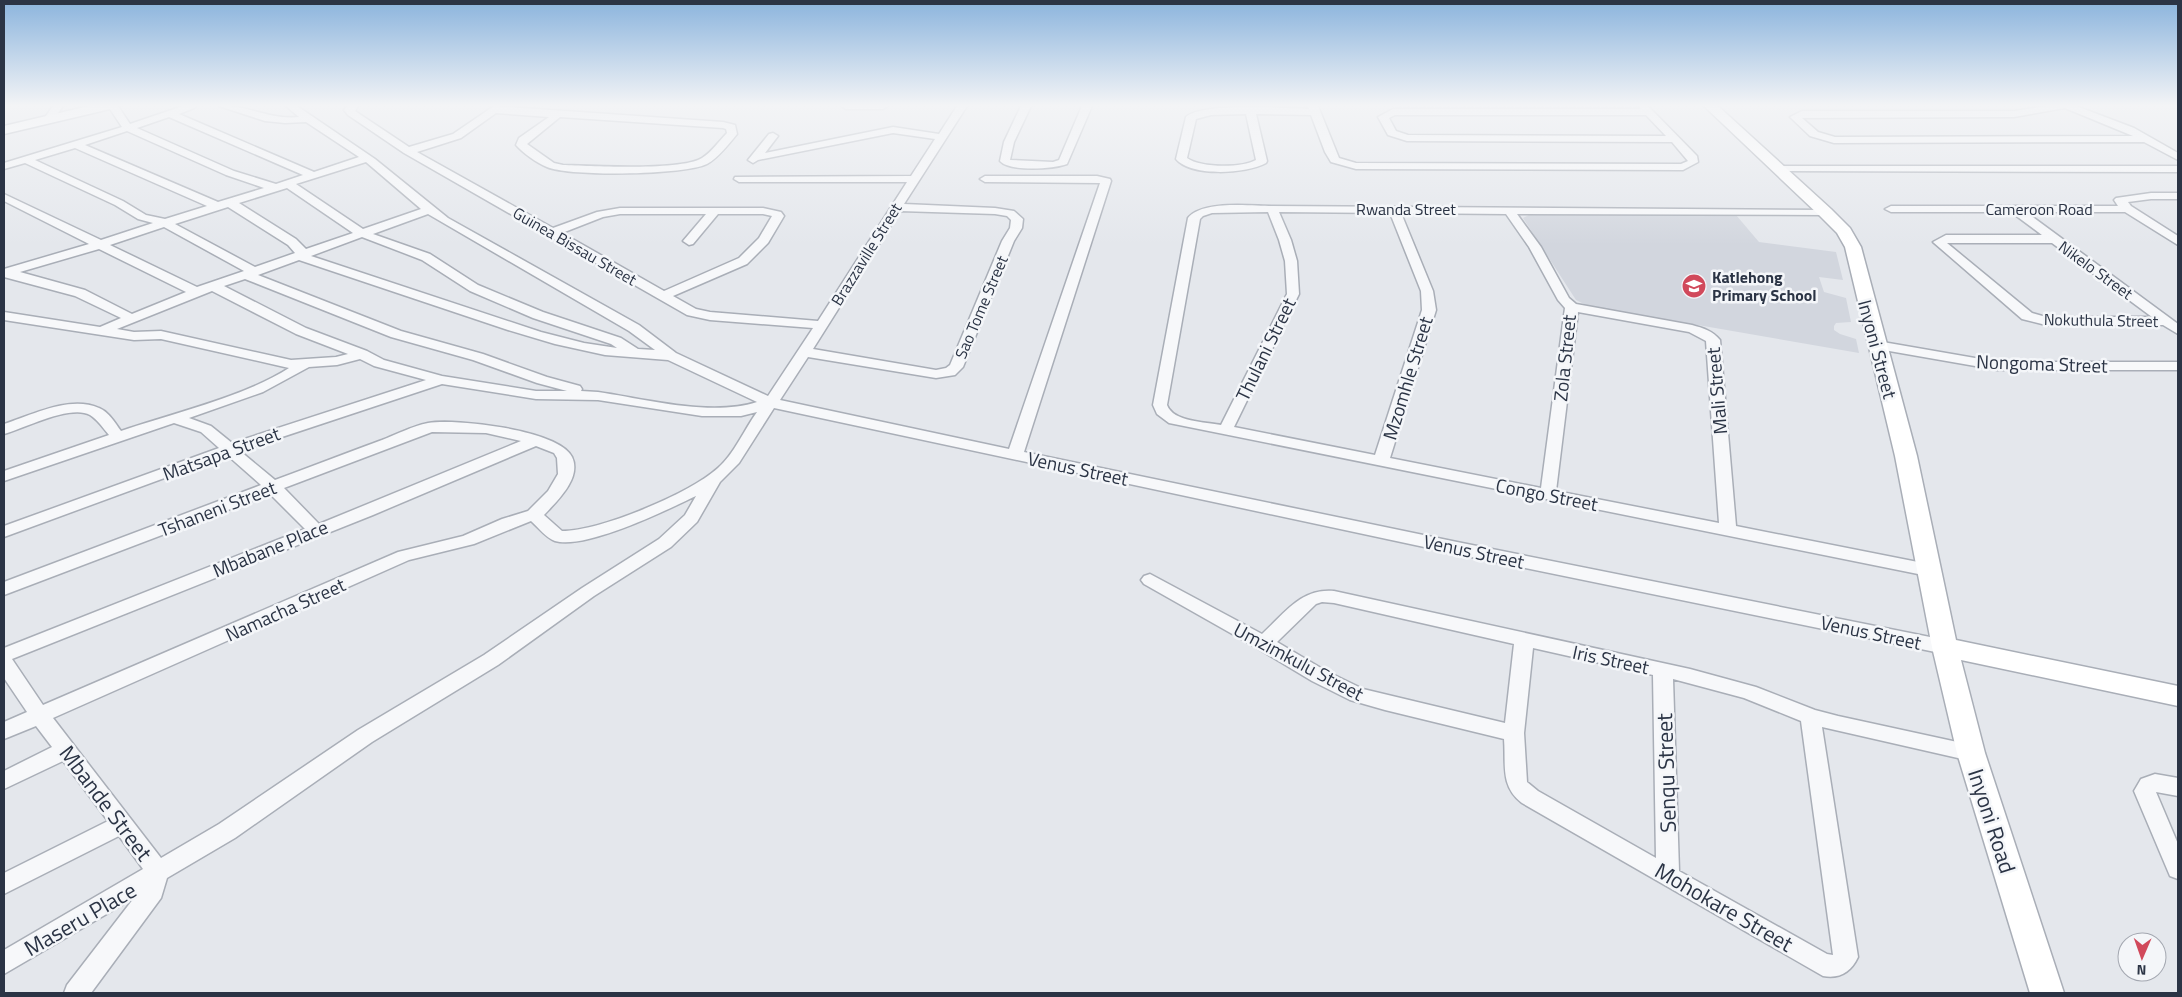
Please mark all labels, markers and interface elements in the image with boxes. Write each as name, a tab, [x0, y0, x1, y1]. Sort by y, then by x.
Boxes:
street label: Rwanda Street	[1356, 197, 1456, 221]
street label: Cameroon Road	[1985, 197, 2093, 221]
street label: Brazzaville Street	[825, 198, 907, 310]
street label: Guinea Bissau Street	[509, 201, 642, 291]
street label: Nikelo Street	[2054, 235, 2138, 305]
street label: Sao Tome Street	[948, 251, 1014, 362]
place label: Katlehong Primary School	[1712, 265, 1817, 307]
school or university icon: Katlehong Primary School	[1681, 273, 1707, 299]
street label: Thulani Street	[1227, 292, 1303, 406]
street label: Inyoni Street	[1851, 296, 1905, 402]
street label: Nokuthula Street	[2044, 307, 2159, 333]
street label: Mzomhle Street	[1374, 312, 1440, 443]
street label: Zola Street	[1545, 313, 1583, 403]
street label: Mali Street	[1698, 346, 1734, 436]
street label: Nongoma Street	[1976, 346, 2108, 380]
street label: Matsapa Street	[158, 418, 284, 488]
street label: Venus Street	[1025, 443, 1131, 493]
street label: Congo Street	[1494, 470, 1601, 518]
street label: Tshaneni Street	[154, 472, 280, 544]
street label: Mbabane Place	[208, 512, 332, 584]
street label: Venus Street	[1421, 526, 1527, 576]
street label: Namacha Street	[220, 569, 350, 648]
street label: Venus Street	[1818, 607, 1924, 657]
street label: Umzimkulu Street	[1229, 614, 1370, 708]
street label: Iris Street	[1570, 637, 1652, 681]
street label: Senqu Street	[1647, 712, 1685, 833]
street label: Mbande Street	[51, 738, 161, 868]
street label: Inyoni Road	[1959, 764, 2025, 878]
street label: Mohokare Street	[1648, 854, 1800, 961]
street label: Maseru Place	[18, 873, 142, 965]
north arrow	[2117, 932, 2167, 982]
text: N	[2136, 960, 2147, 981]

